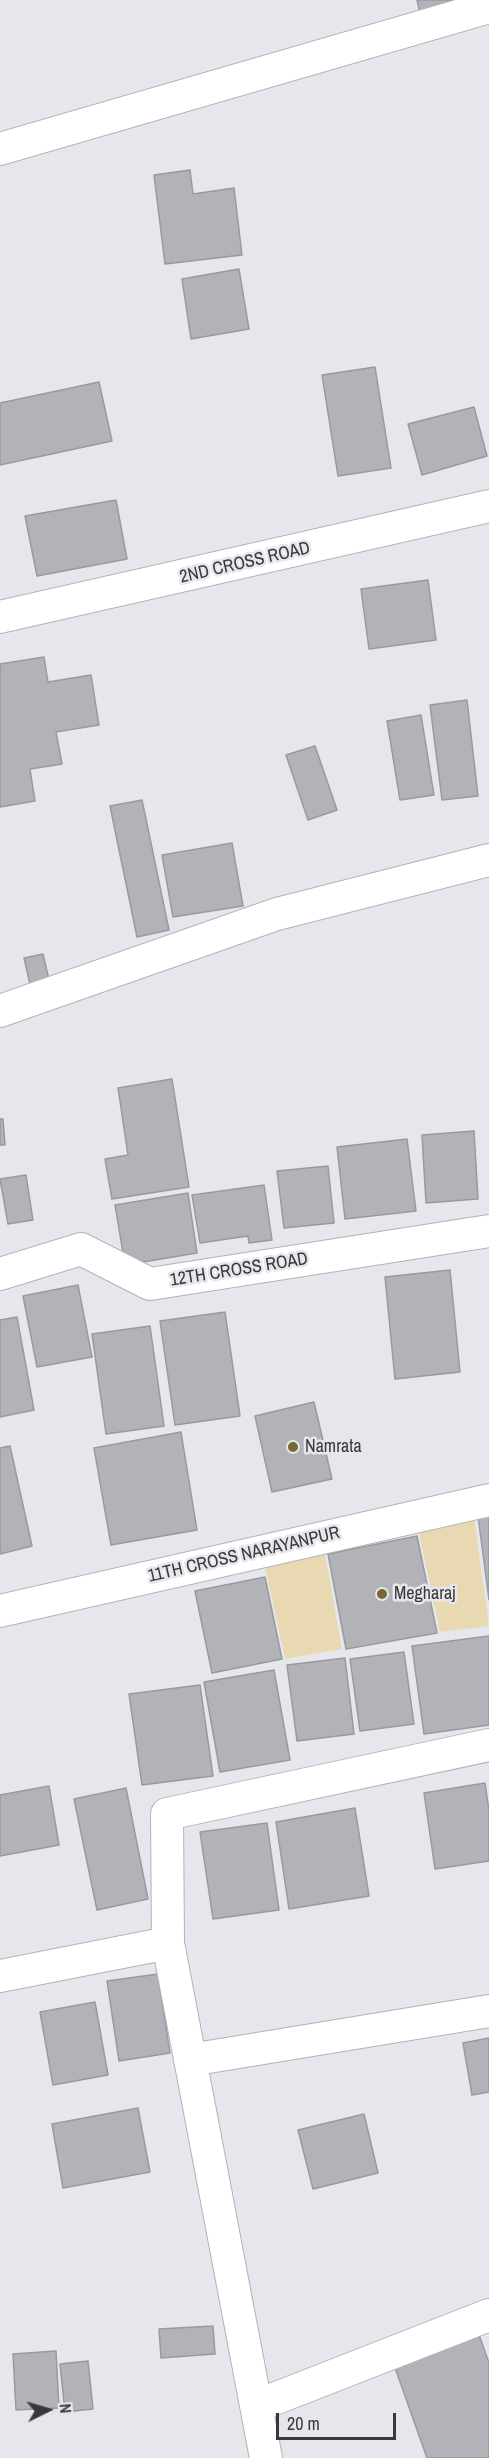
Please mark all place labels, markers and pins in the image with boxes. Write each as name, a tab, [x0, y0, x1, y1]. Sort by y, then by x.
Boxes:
place label: Namrata	[305, 1436, 362, 1458]
marker: Namrata	[286, 1440, 300, 1454]
place label: Megharaj	[394, 1583, 456, 1605]
marker: Megharaj	[375, 1587, 389, 1601]

